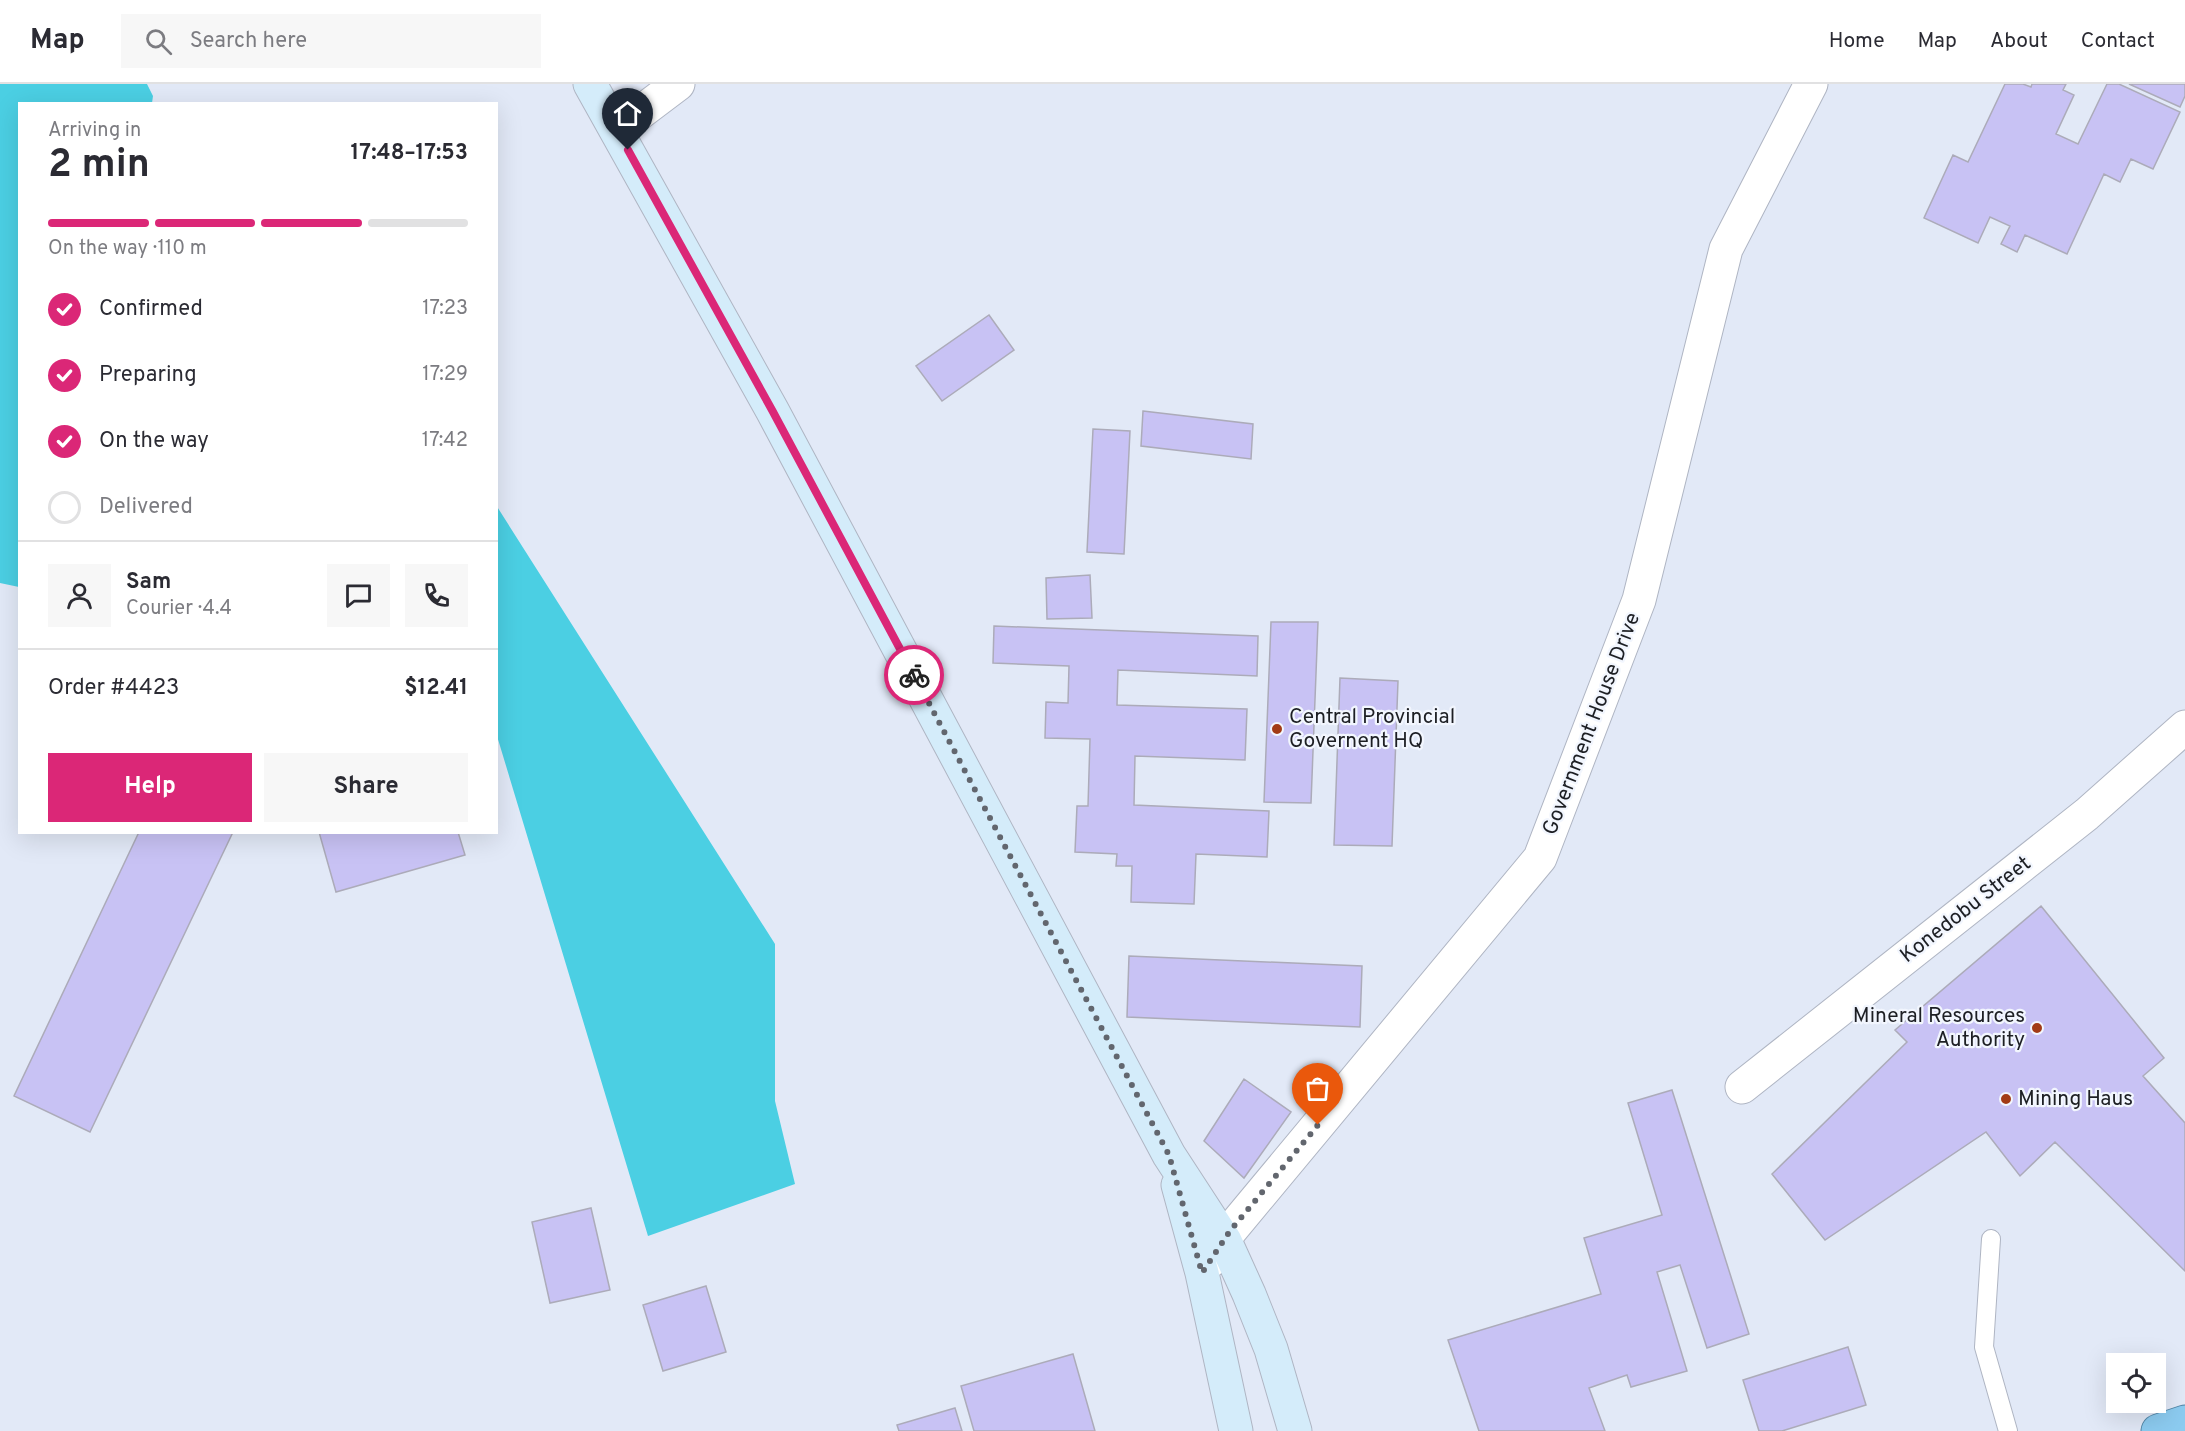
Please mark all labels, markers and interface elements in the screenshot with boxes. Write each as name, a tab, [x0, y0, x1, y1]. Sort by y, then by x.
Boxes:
search box	[121, 14, 541, 68]
text: Map	[30, 23, 85, 59]
icon: search	[142, 25, 175, 58]
text: Search here	[190, 28, 307, 55]
text: Home	[1829, 28, 1885, 55]
text: Map	[1918, 28, 1957, 55]
text: About	[1990, 28, 2048, 55]
text: Contact	[2081, 28, 2155, 55]
pin	[602, 88, 653, 150]
icon: home	[611, 97, 644, 130]
text: Arriving in	[48, 118, 141, 144]
text: 17:48–17:53	[351, 140, 468, 167]
text: 2 min	[48, 142, 150, 191]
text: On the way · 110 m	[48, 236, 207, 262]
icon: check	[48, 293, 81, 326]
text: Confirmed	[99, 296, 203, 323]
text: 17:23	[422, 296, 468, 322]
icon: check	[48, 359, 81, 392]
text: Preparing	[99, 362, 197, 389]
text: 17:29	[422, 362, 468, 388]
icon: check	[48, 425, 81, 458]
text: On the way	[99, 428, 209, 455]
text: 17:42	[422, 428, 468, 454]
text: Delivered	[99, 494, 193, 521]
button: person	[48, 564, 111, 627]
button: chat	[327, 564, 390, 627]
button: phone	[405, 564, 468, 627]
text: Sam	[126, 569, 171, 596]
text: Courier · 4.4	[126, 596, 232, 622]
street label: Government House Drive	[1537, 609, 1647, 839]
courier	[884, 645, 944, 705]
icon: bike	[898, 659, 931, 692]
text: Order #4423	[48, 675, 179, 702]
text: $12.41	[404, 675, 468, 702]
place label: Central Provincial Governent HQ	[1289, 704, 1455, 755]
marker: Central Provincial Governent HQ	[1270, 722, 1284, 736]
button: Help	[48, 753, 252, 822]
button: Share	[264, 753, 468, 822]
street label: Konedobu Street	[1895, 851, 2037, 969]
place label: Mineral Resources Authority	[1853, 1003, 2025, 1054]
marker: Mineral Resources Authority	[2030, 1021, 2044, 1035]
pin	[1292, 1063, 1343, 1125]
icon: bag	[1301, 1072, 1334, 1105]
place label: Mining Haus	[2018, 1086, 2133, 1113]
marker: Mining Haus	[1999, 1092, 2013, 1106]
map controls	[2106, 1353, 2166, 1413]
button: locate	[2106, 1353, 2166, 1413]

